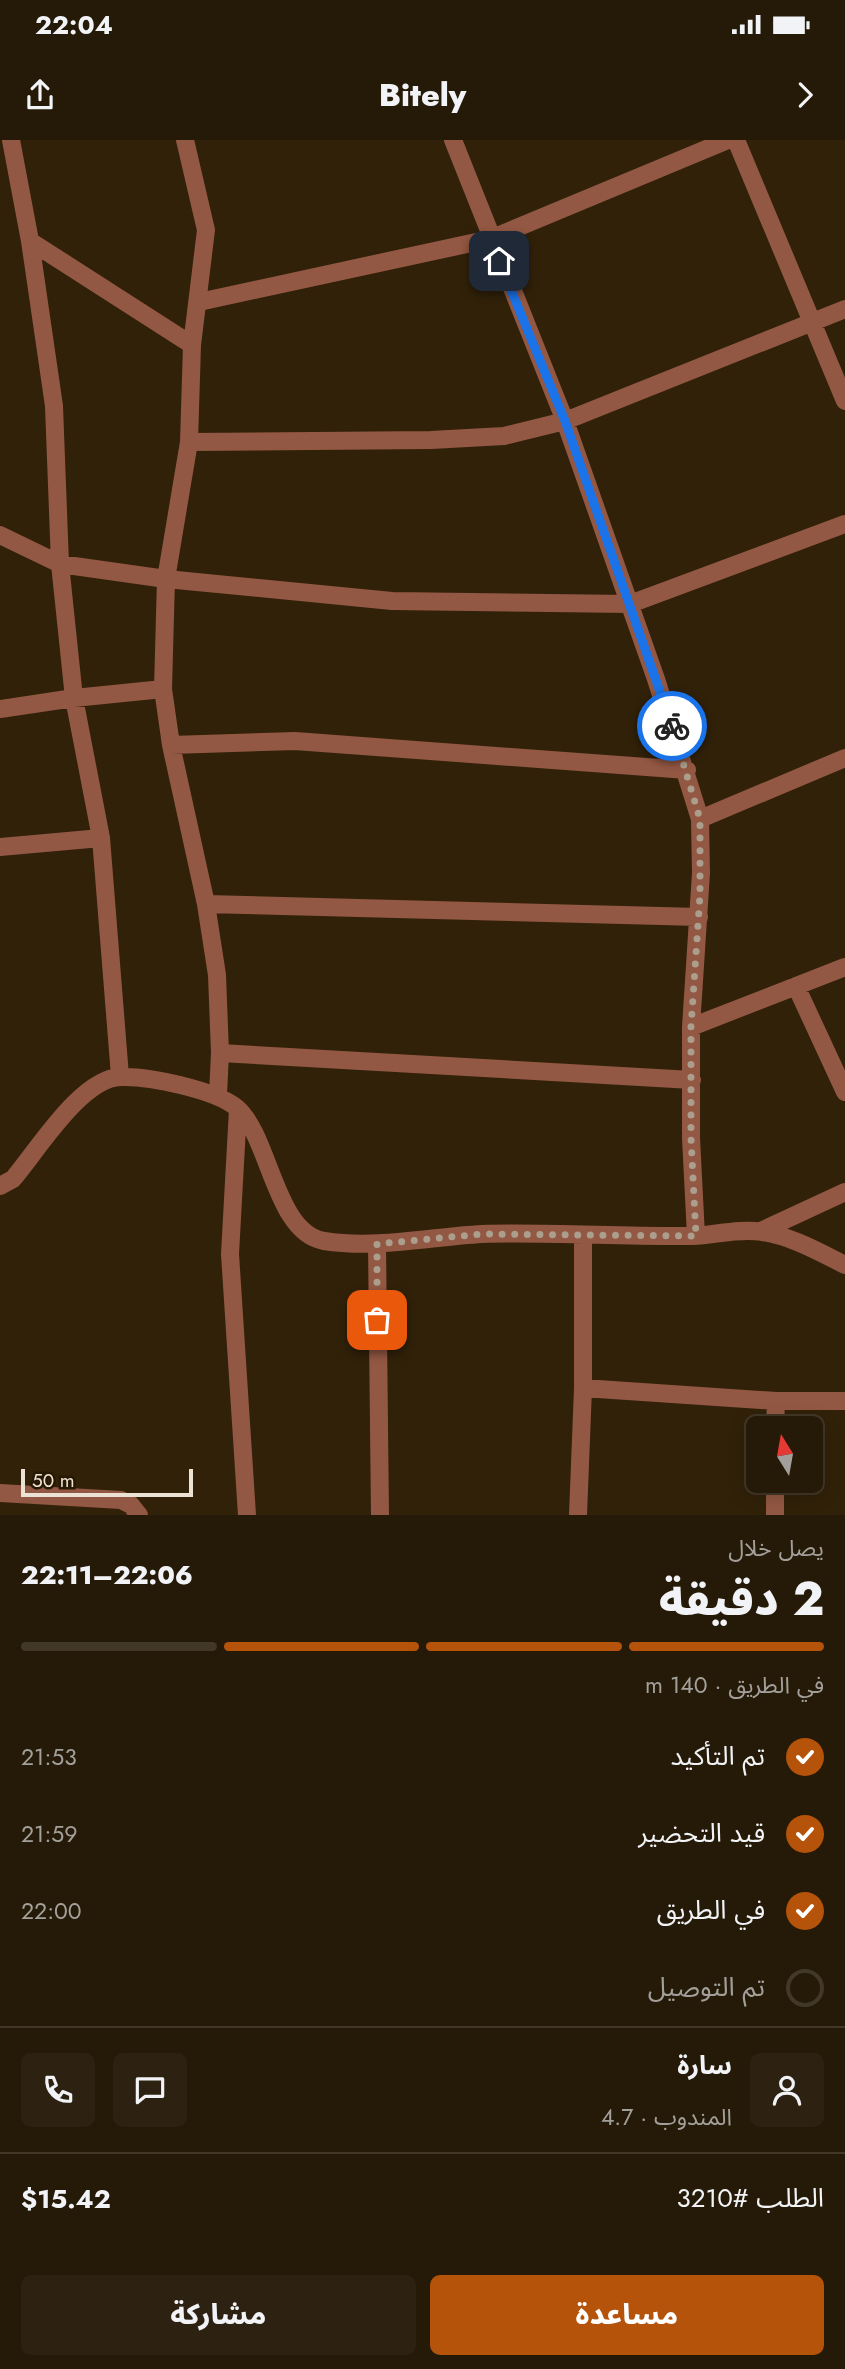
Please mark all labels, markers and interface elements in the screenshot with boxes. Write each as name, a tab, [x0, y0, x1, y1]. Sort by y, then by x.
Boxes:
text: 22:04	[35, 6, 113, 44]
text: Bitely	[379, 72, 466, 118]
icon: share	[21, 76, 59, 114]
icon: forward	[786, 76, 824, 114]
pin	[469, 231, 529, 291]
icon: home	[480, 242, 518, 280]
courier	[637, 691, 707, 761]
icon: bike	[653, 707, 691, 745]
pin	[347, 1290, 407, 1350]
icon: bag	[358, 1301, 396, 1339]
north arrow	[746, 1416, 822, 1493]
map controls	[746, 1416, 823, 1493]
scale bar	[21, 1466, 192, 1498]
text: 50 m	[32, 1467, 75, 1494]
text: يصل خلال	[728, 1531, 824, 1565]
text: 22:06–22:11	[21, 1556, 193, 1594]
text: 2 دقيقة	[659, 1566, 824, 1632]
text: في الطريق · 140 m	[645, 1668, 824, 1702]
text: تم التأكيد	[670, 1737, 765, 1775]
icon: check	[786, 1738, 824, 1776]
text: 21:53	[21, 1740, 77, 1774]
text: قيد التحضير	[638, 1814, 765, 1852]
icon: check	[786, 1815, 824, 1853]
text: 21:59	[21, 1817, 78, 1851]
text: في الطريق	[657, 1891, 765, 1929]
icon: check	[786, 1892, 824, 1930]
text: 22:00	[21, 1894, 82, 1928]
text: تم التوصيل	[648, 1968, 765, 2006]
text: سارة	[677, 2046, 732, 2084]
button: phone	[21, 2053, 95, 2127]
button: chat	[113, 2053, 187, 2127]
button: person	[750, 2053, 824, 2127]
text: المندوب · 4.7	[601, 2100, 732, 2134]
text: الطلب #3210	[677, 2179, 824, 2217]
text: $15.42	[21, 2180, 111, 2218]
button: مشاركة	[21, 2275, 416, 2355]
button: مساعدة	[430, 2275, 824, 2355]

